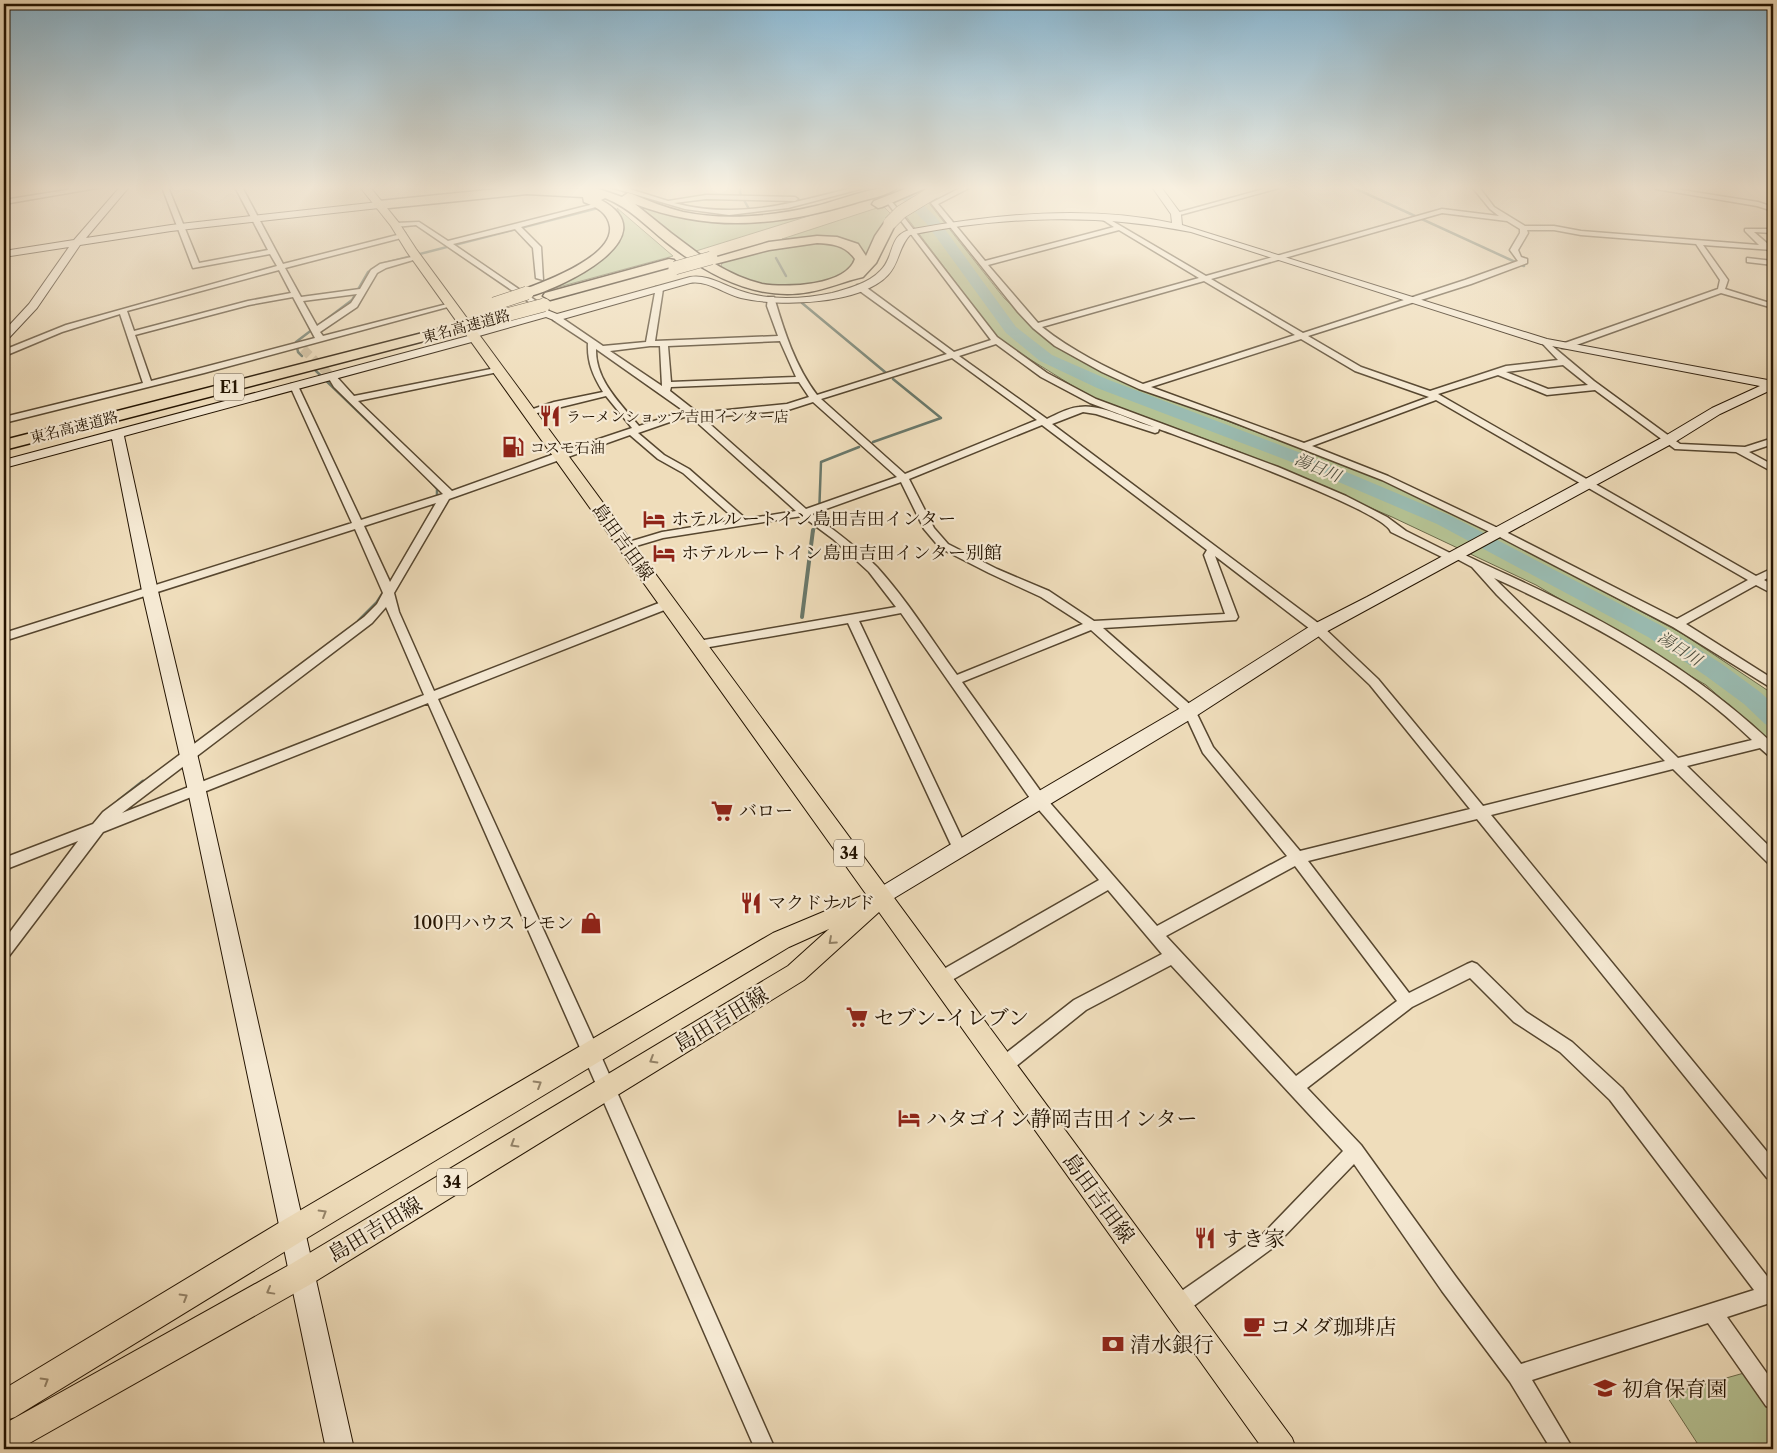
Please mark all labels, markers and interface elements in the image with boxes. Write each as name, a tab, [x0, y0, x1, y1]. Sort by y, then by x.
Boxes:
street label: 東名高速道路	[420, 305, 512, 347]
road number: E1	[214, 374, 244, 401]
restaurant icon: ラーメンショップ吉田インター店	[537, 403, 563, 429]
street label: 東名高速道路	[28, 407, 120, 447]
place label: ラーメンショップ吉田インター店	[566, 407, 789, 426]
fuel station icon: コスモ石油	[500, 434, 526, 460]
place label: コスモ石油	[530, 438, 605, 457]
water label: 湯日川	[1292, 448, 1346, 486]
street label: 島田吉田線	[588, 499, 658, 585]
hotel icon: ホテルルートイン島田吉田インター	[641, 506, 667, 532]
place label: ホテルルートイン島田吉田インター	[671, 508, 956, 530]
hotel icon: ホテルルートイン島田吉田インター別館	[651, 540, 677, 566]
place label: ホテルルートイン島田吉田インター別館	[681, 542, 1002, 564]
water label: 湯日川	[1654, 627, 1707, 671]
supermarket icon: バロー	[709, 798, 735, 824]
place label: バロー	[739, 800, 793, 822]
road number: 34	[834, 840, 864, 866]
restaurant icon: マクドナルド	[738, 890, 764, 916]
place label: マクドナルド	[768, 892, 875, 914]
shop icon: 100円ハウス レモン	[578, 910, 604, 936]
place label: 100円ハウス レモン	[413, 912, 574, 934]
one-way arrow	[828, 935, 837, 944]
street label: 島田吉田線	[670, 981, 772, 1057]
supermarket icon: セブン-イレブン	[844, 1004, 870, 1030]
place label: セブン-イレブン	[874, 1005, 1029, 1030]
one-way arrow	[650, 1053, 659, 1063]
one-way arrow	[533, 1081, 542, 1091]
hotel icon: ハタゴイン静岡吉田インター	[896, 1105, 922, 1131]
place label: ハタゴイン静岡吉田インター	[926, 1106, 1198, 1131]
one-way arrow	[511, 1138, 520, 1148]
street label: 島田吉田線	[1058, 1148, 1140, 1248]
road number: 34	[437, 1168, 467, 1196]
street label: 島田吉田線	[324, 1191, 426, 1267]
one-way arrow	[318, 1209, 327, 1219]
restaurant icon: すき家	[1192, 1225, 1218, 1251]
place label: すき家	[1222, 1226, 1285, 1251]
one-way arrow	[267, 1285, 276, 1295]
one-way arrow	[179, 1293, 188, 1303]
cafe icon: コメダ珈琲店	[1241, 1313, 1267, 1339]
place label: コメダ珈琲店	[1270, 1314, 1396, 1339]
bank icon: 清水銀行	[1100, 1331, 1126, 1357]
place label: 清水銀行	[1130, 1332, 1214, 1357]
school or university icon: 初倉保育園	[1592, 1375, 1618, 1401]
place label: 初倉保育園	[1622, 1376, 1727, 1401]
one-way arrow	[40, 1378, 49, 1388]

